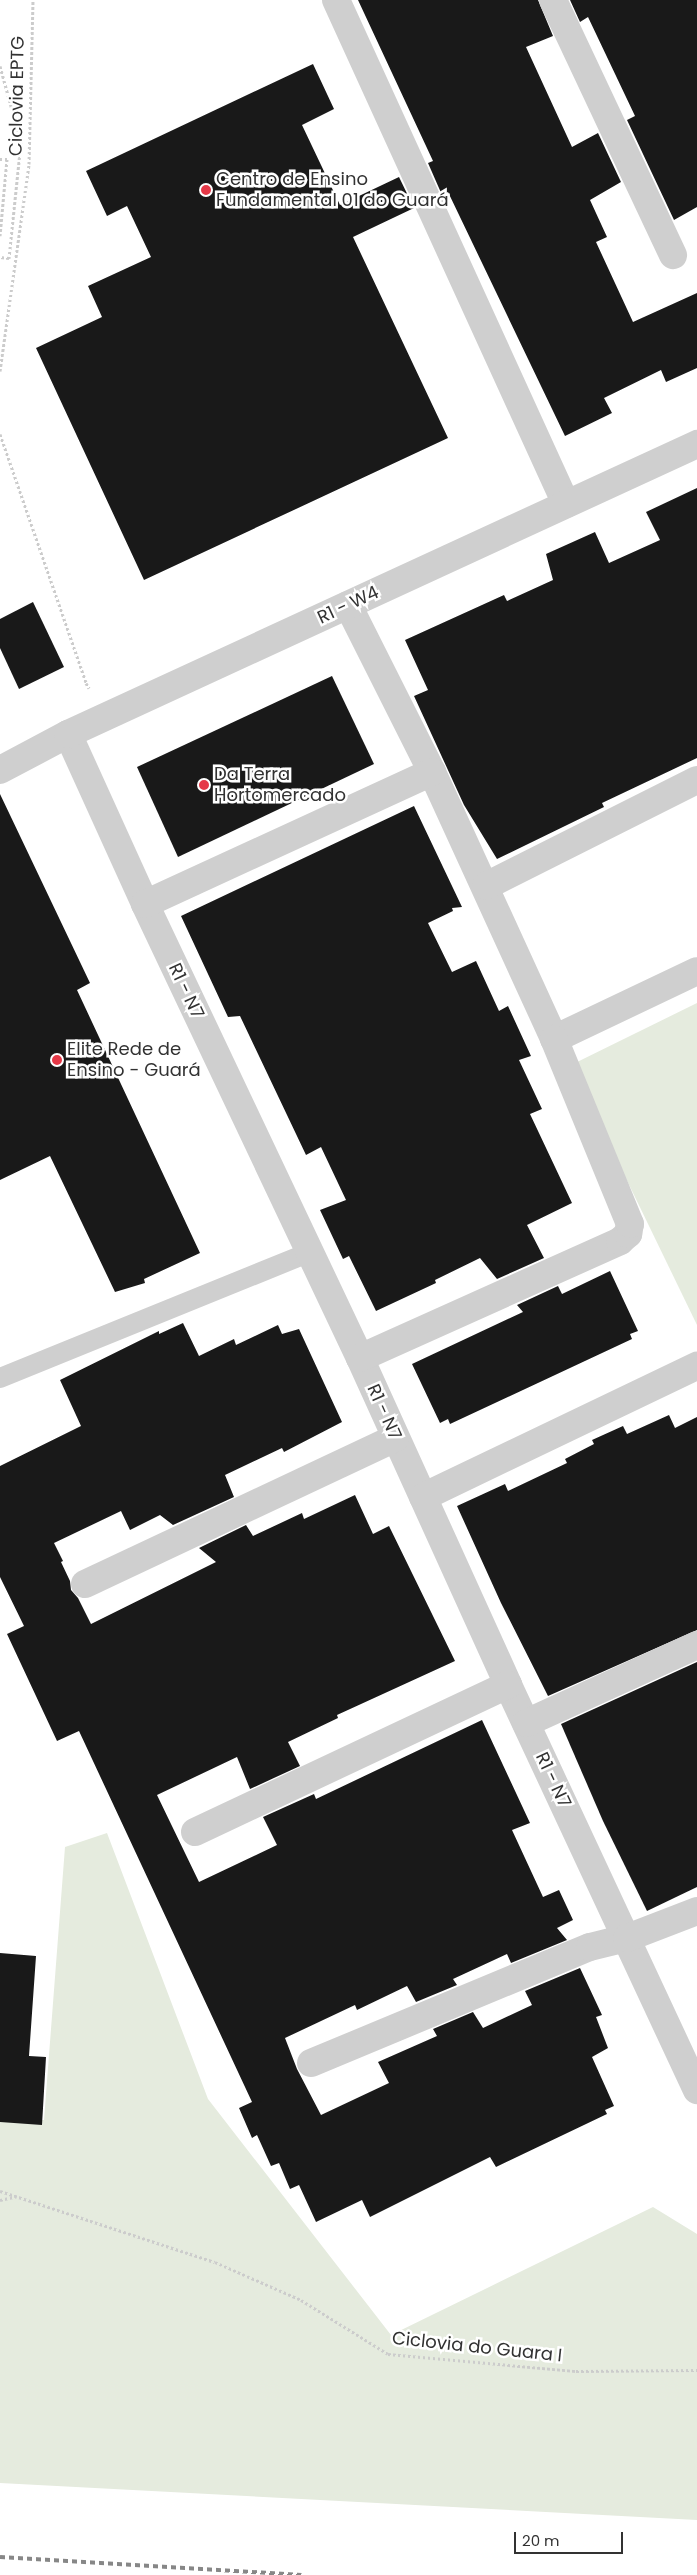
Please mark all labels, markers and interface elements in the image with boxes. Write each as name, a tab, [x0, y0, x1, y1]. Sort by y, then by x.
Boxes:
street label: Ciclovia EPTG	[5, 36, 29, 156]
place label: Centro de Ensino Fundamental 01 do Guará	[216, 169, 449, 212]
marker: Centro de Ensino Fundamental 01 do Guará	[200, 184, 212, 196]
street label: R1 - W4	[314, 581, 382, 629]
place label: Da Terra Hortomercado	[214, 764, 346, 806]
marker: Da Terra Hortomercado	[198, 779, 210, 791]
street label: R1 - N7	[164, 960, 208, 1022]
place label: Elite Rede de Ensino - Guará	[67, 1039, 201, 1082]
marker: Elite Rede de Ensino - Guará	[51, 1054, 63, 1066]
street label: R1 - N7	[362, 1381, 406, 1443]
street label: R1 - N7	[531, 1749, 575, 1811]
street label: Ciclovia do Guara I	[391, 2327, 563, 2367]
scale bar	[517, 2522, 626, 2554]
text: 20 m	[522, 2530, 560, 2551]

